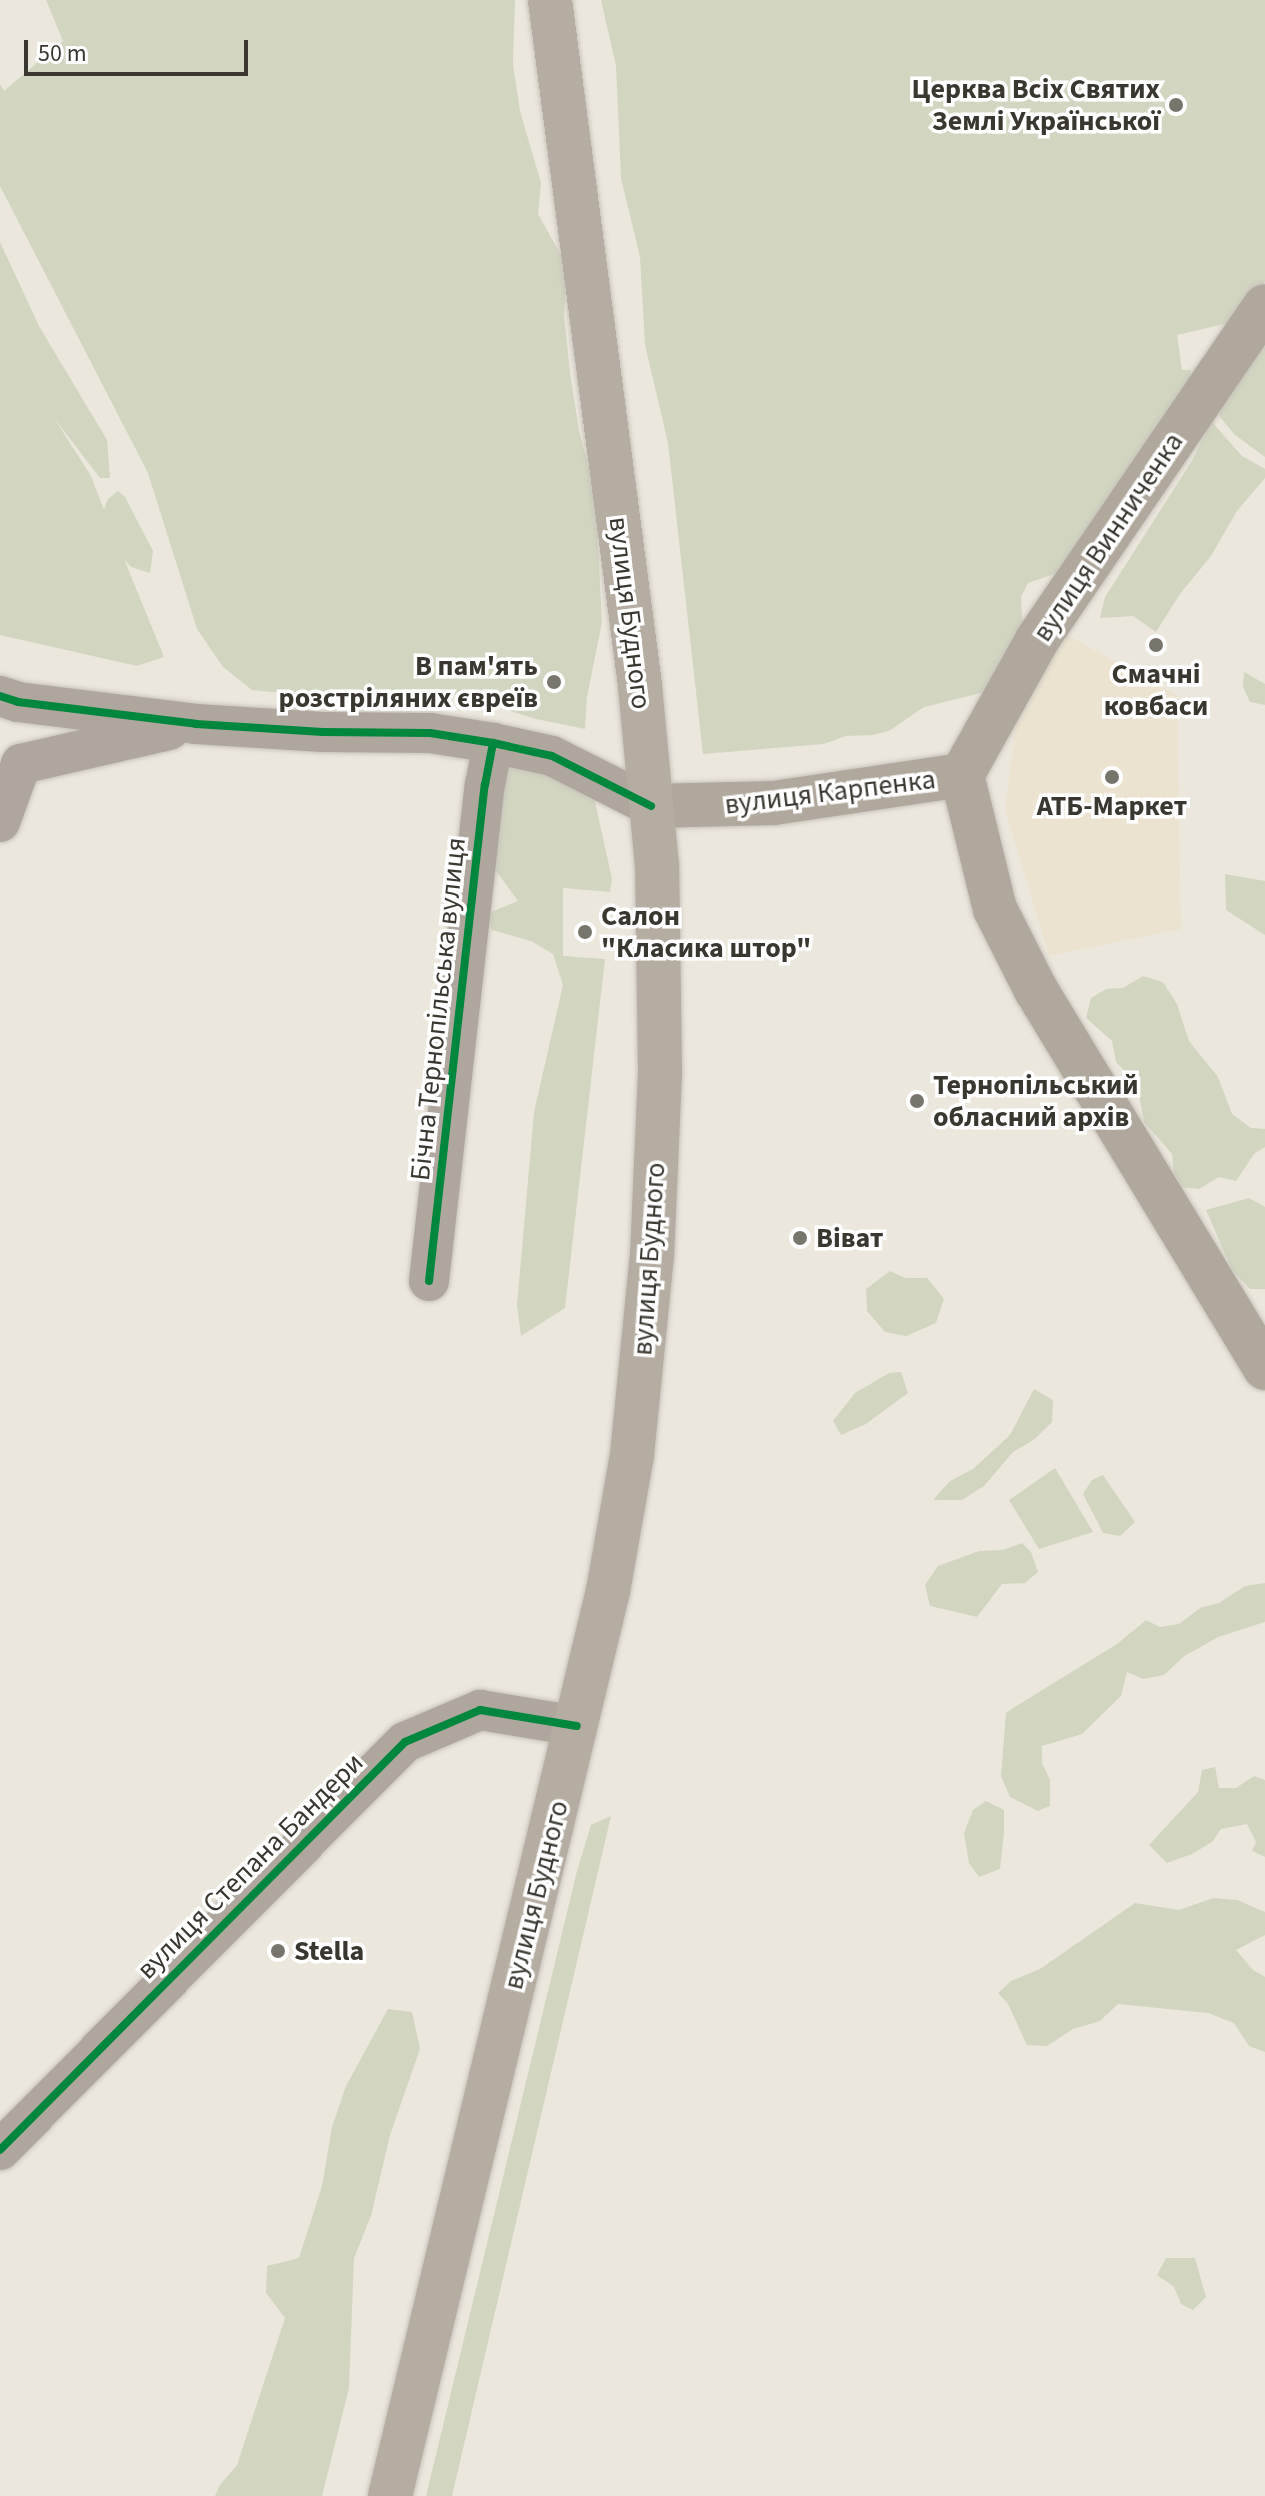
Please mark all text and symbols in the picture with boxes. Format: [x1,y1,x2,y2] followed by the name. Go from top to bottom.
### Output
[28,24,252,74] scale bar
[38,36,87,71] text: 50 m
[911,72,1160,138] place label: Церква Всіх Святих Землі Української
[1167,96,1185,114] marker: Церква Всіх Святих Землі Української
[1026,426,1190,648] street label: вулиця Винниченка
[602,515,658,711] street label: вулиця Будного
[1147,636,1165,654] marker: Смачні ковбаси
[279,649,538,715] place label: В пам'ять розстріляних євреїв
[1104,657,1208,723] place label: Смачні ковбаси
[545,673,563,691] marker: В пам'ять розстріляних євреїв
[723,762,937,822] street label: вулиця Карпенка
[1103,768,1121,786] marker: АТБ-Маркет
[1037,789,1187,823] place label: АТБ-Маркет
[403,836,473,1182] street label: Бічна Тернопільська вулиця
[601,899,811,965] place label: Салон "Класика штор"
[576,923,594,941] marker: Салон "Класика штор"
[933,1068,1139,1134] place label: Тернопільський обласний архів
[908,1092,926,1110] marker: Тернопільський обласний архів
[625,1161,673,1357] street label: вулиця Будного
[816,1221,883,1255] place label: Віват
[791,1229,809,1247] marker: Віват
[130,1746,370,1986] street label: вулиця Степана Бандери
[496,1797,576,1993] street label: вулиця Будного
[294,1934,364,1968] place label: Stella
[269,1942,287,1960] marker: Stella

